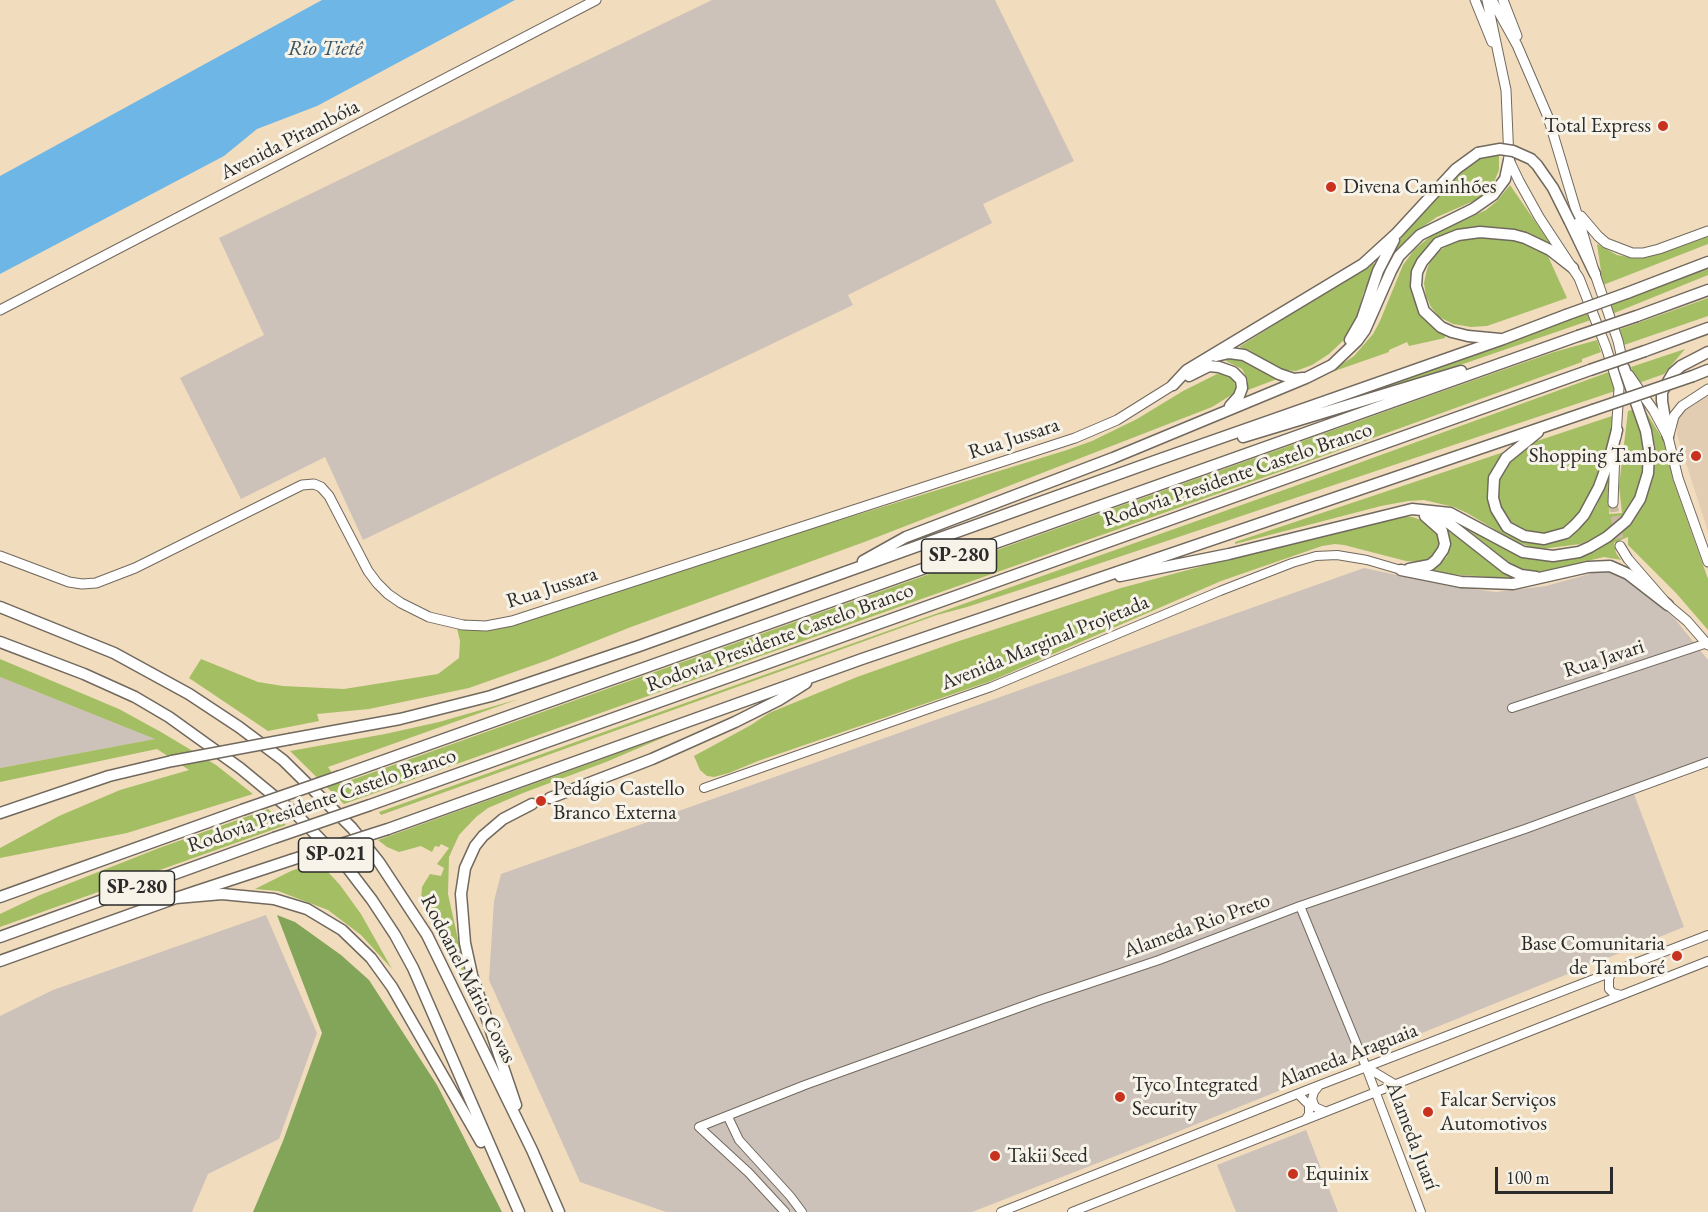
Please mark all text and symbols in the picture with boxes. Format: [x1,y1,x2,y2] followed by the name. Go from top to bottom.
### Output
[287,36,363,62] water label: Rio Tietê
[216,94,364,186] street label: Avenida Pirambóia
[1544,113,1651,139] place label: Total Express
[1656,119,1670,133] marker: Total Express
[1343,174,1497,200] place label: Divena Caminhões
[1324,180,1338,194] marker: Divena Caminhões
[965,412,1063,466] street label: Rua Jussara
[1100,417,1376,533] street label: Rodovia Presidente Castelo Branco
[1529,443,1684,469] place label: Shopping Tamboré
[1689,449,1703,463] marker: Shopping Tamboré
[922,539,996,573] road number: SP-280
[503,561,601,615] street label: Rua Jussara
[643,578,917,698] street label: Rodovia Presidente Castelo Branco
[937,590,1153,696] street label: Avenida Marginal Projetada
[1561,634,1647,684] street label: Rua Javari
[184,743,460,859] street label: Rodovia Presidente Castelo Branco
[553,776,685,826] place label: Pedágio Castello Branco Externa
[534,794,548,808] marker: Pedágio Castello Branco Externa
[298,838,374,872] road number: SP-021
[100,871,174,905] road number: SP-280
[1120,888,1274,964] street label: Alameda Rio Preto
[415,891,521,1067] street label: Rodoanel Mário Covas
[1521,931,1665,981] place label: Base Comunitaria de Tamboré
[1670,949,1684,963] marker: Base Comunitaria de Tamboré
[1275,1018,1421,1094] street label: Alameda Araguaia
[1132,1072,1258,1122] place label: Tyco Integrated Security
[1380,1078,1444,1194] street label: Alameda Juarí
[1440,1087,1556,1137] place label: Falcar Serviços Automotivos
[1113,1090,1127,1104] marker: Tyco Integrated Security
[1421,1105,1435,1119] marker: Falcar Serviços Automotivos
[1007,1143,1088,1169] place label: Takii Seed
[988,1149,1002,1163] marker: Takii Seed
[1498,1155,1616,1193] scale bar
[1305,1161,1369,1187] place label: Equinix
[1506,1166,1550,1189] text: 100 m
[1286,1167,1300,1181] marker: Equinix

